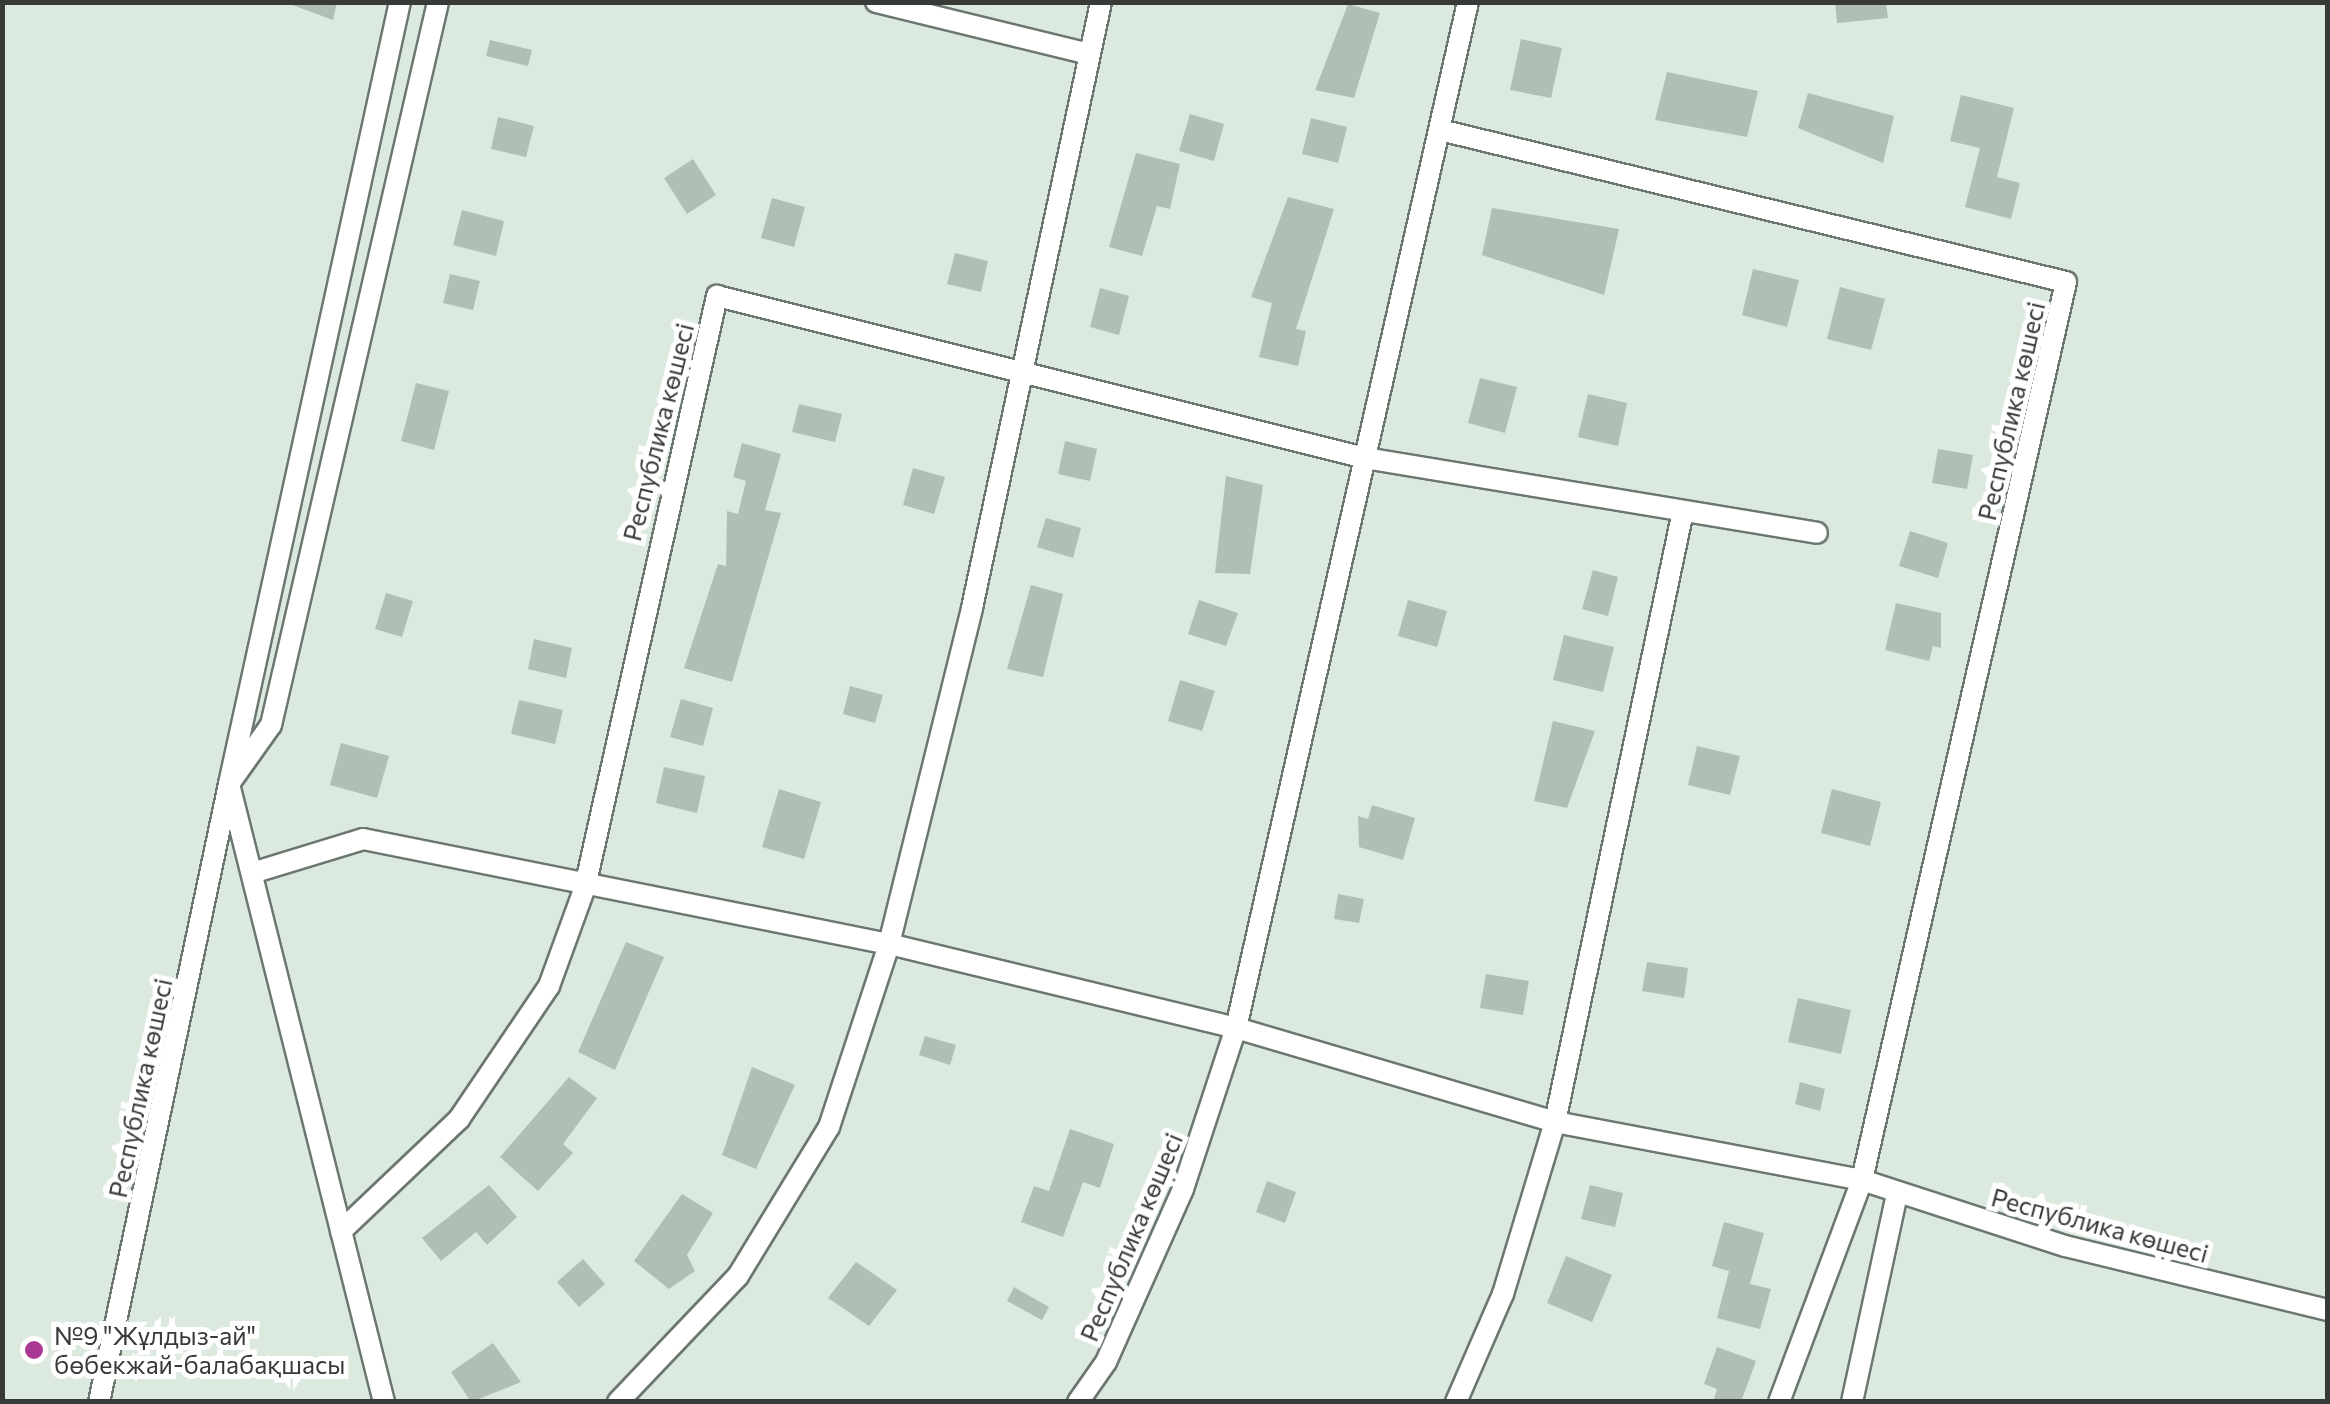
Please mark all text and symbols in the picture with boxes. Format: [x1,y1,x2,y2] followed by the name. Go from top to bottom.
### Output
[1971,299,2051,523] street label: Республика көшесі
[616,320,700,544] street label: Республика көшесі
[102,976,178,1200] street label: Республика көшесі
[1074,1128,1188,1346] street label: Республика көшесі
[1988,1182,2212,1268] street label: Республика көшесі
[54,1321,345,1380] place label: №9 "Жұлдыз-ай" бөбекжай-балабақшасы
[23,1339,45,1361] marker: №9 "Жұлдыз-ай" бөбекжай-балабақшасы

